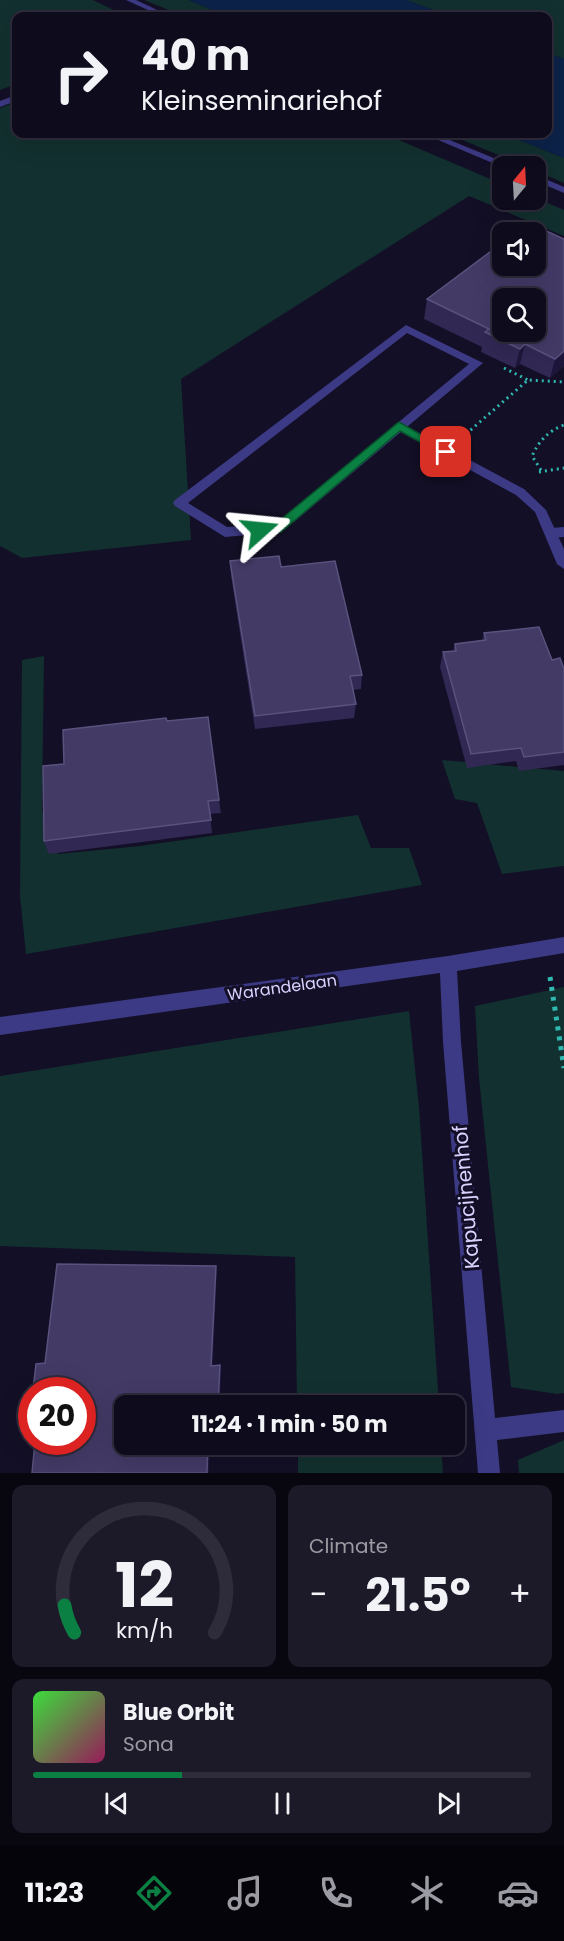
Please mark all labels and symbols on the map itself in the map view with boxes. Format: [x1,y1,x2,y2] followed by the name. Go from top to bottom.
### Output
[492,156,546,210] north arrow
[420,426,471,477] pin
[228,498,292,562] position arrow
[226,968,338,1007] street label: Warandelaan
[446,1124,486,1270] street label: Kapucijnenhof
[18,1377,96,1455] speed limit sign: 20

